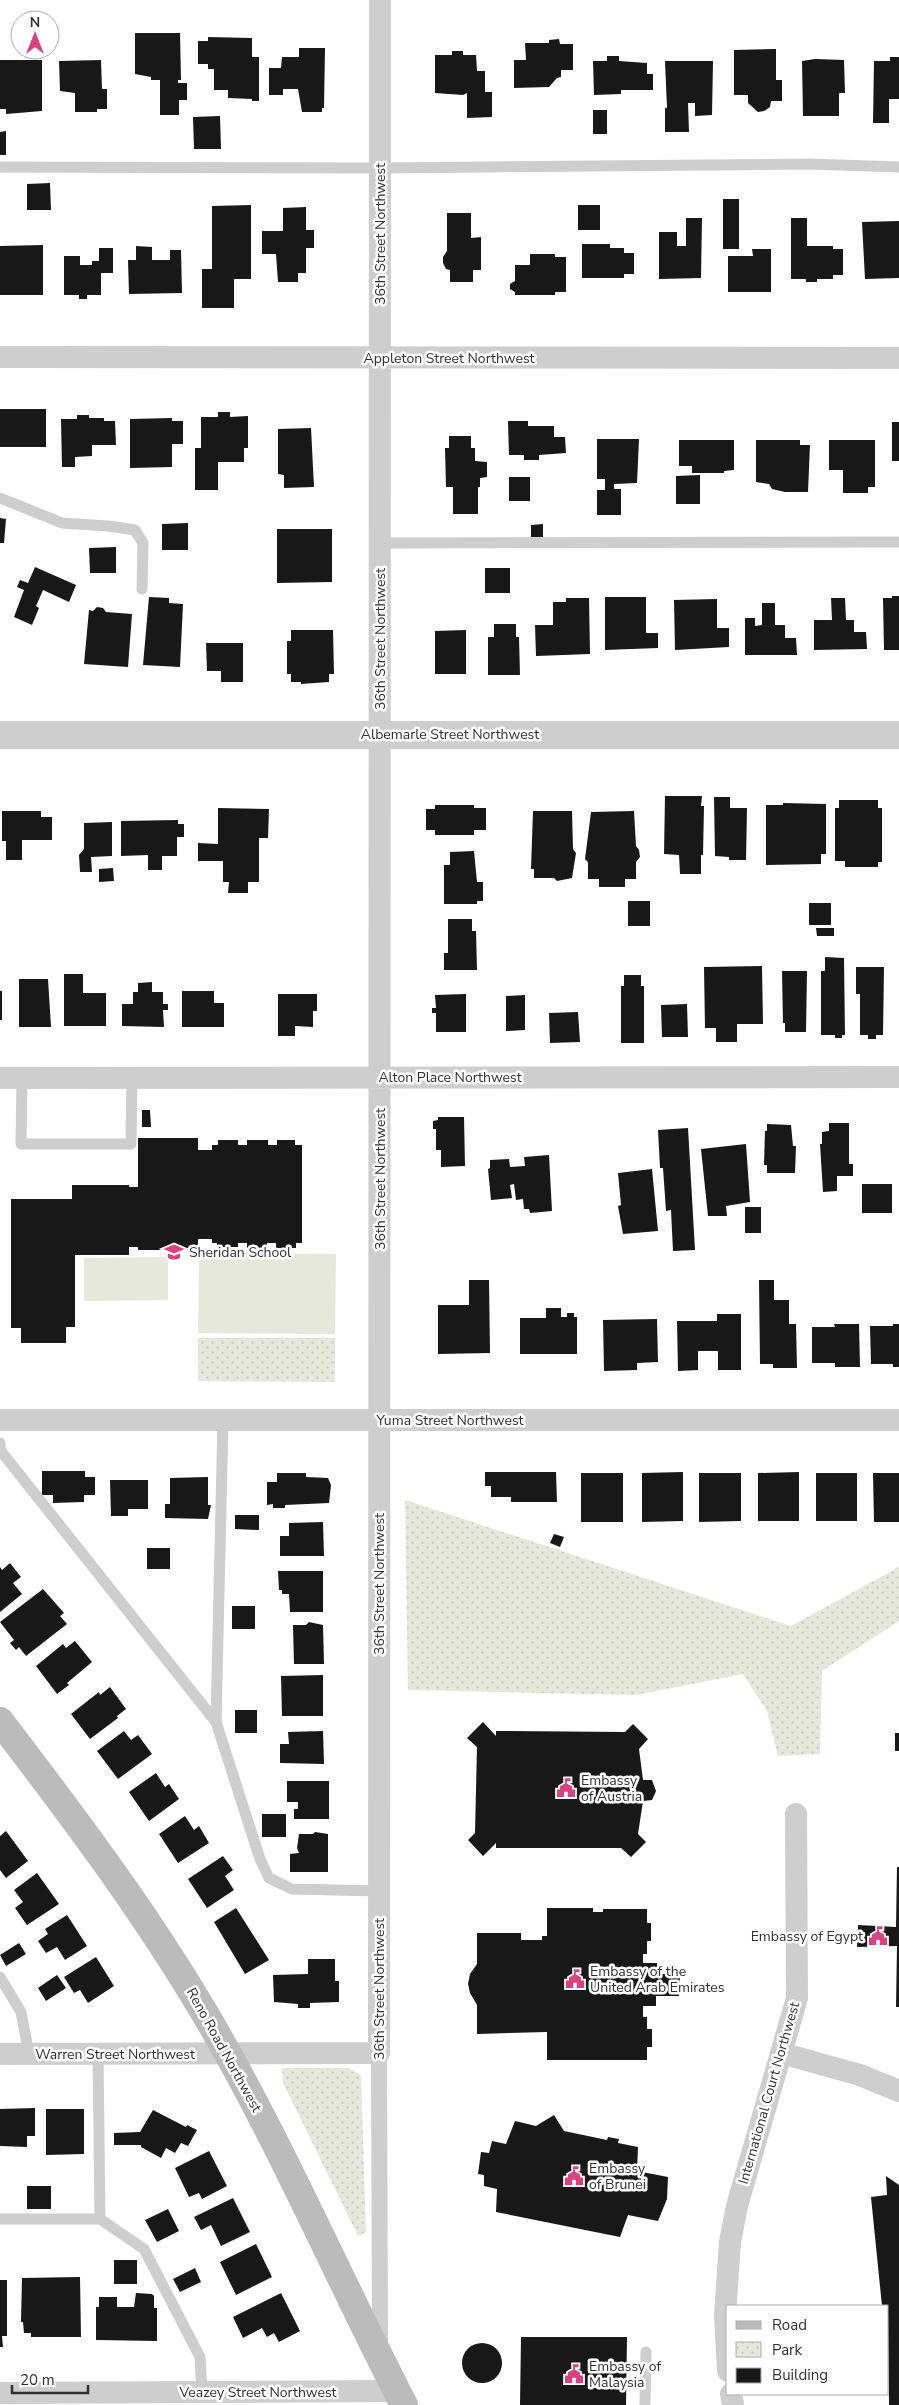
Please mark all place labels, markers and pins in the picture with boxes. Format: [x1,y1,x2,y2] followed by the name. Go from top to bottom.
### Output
[163,1241,185,1263] school or university icon: Sheridan School
[189,1243,292,1262] place label: Sheridan School
[581,1771,642,1806] place label: Embassy of Austria
[555,1777,577,1799] public building icon: Embassy of Austria
[867,1925,889,1947] public building icon: Embassy of Egypt
[751,1927,863,1946] place label: Embassy of Egypt
[590,1962,725,1997] place label: Embassy of the United Arab Emirates
[564,1968,586,1990] public building icon: Embassy of the United Arab Emirates
[589,2159,646,2194] place label: Embassy of Brunei
[563,2165,585,2187] public building icon: Embassy of Brunei
[589,2357,662,2392] place label: Embassy of Malaysia
[563,2363,585,2385] public building icon: Embassy of Malaysia

